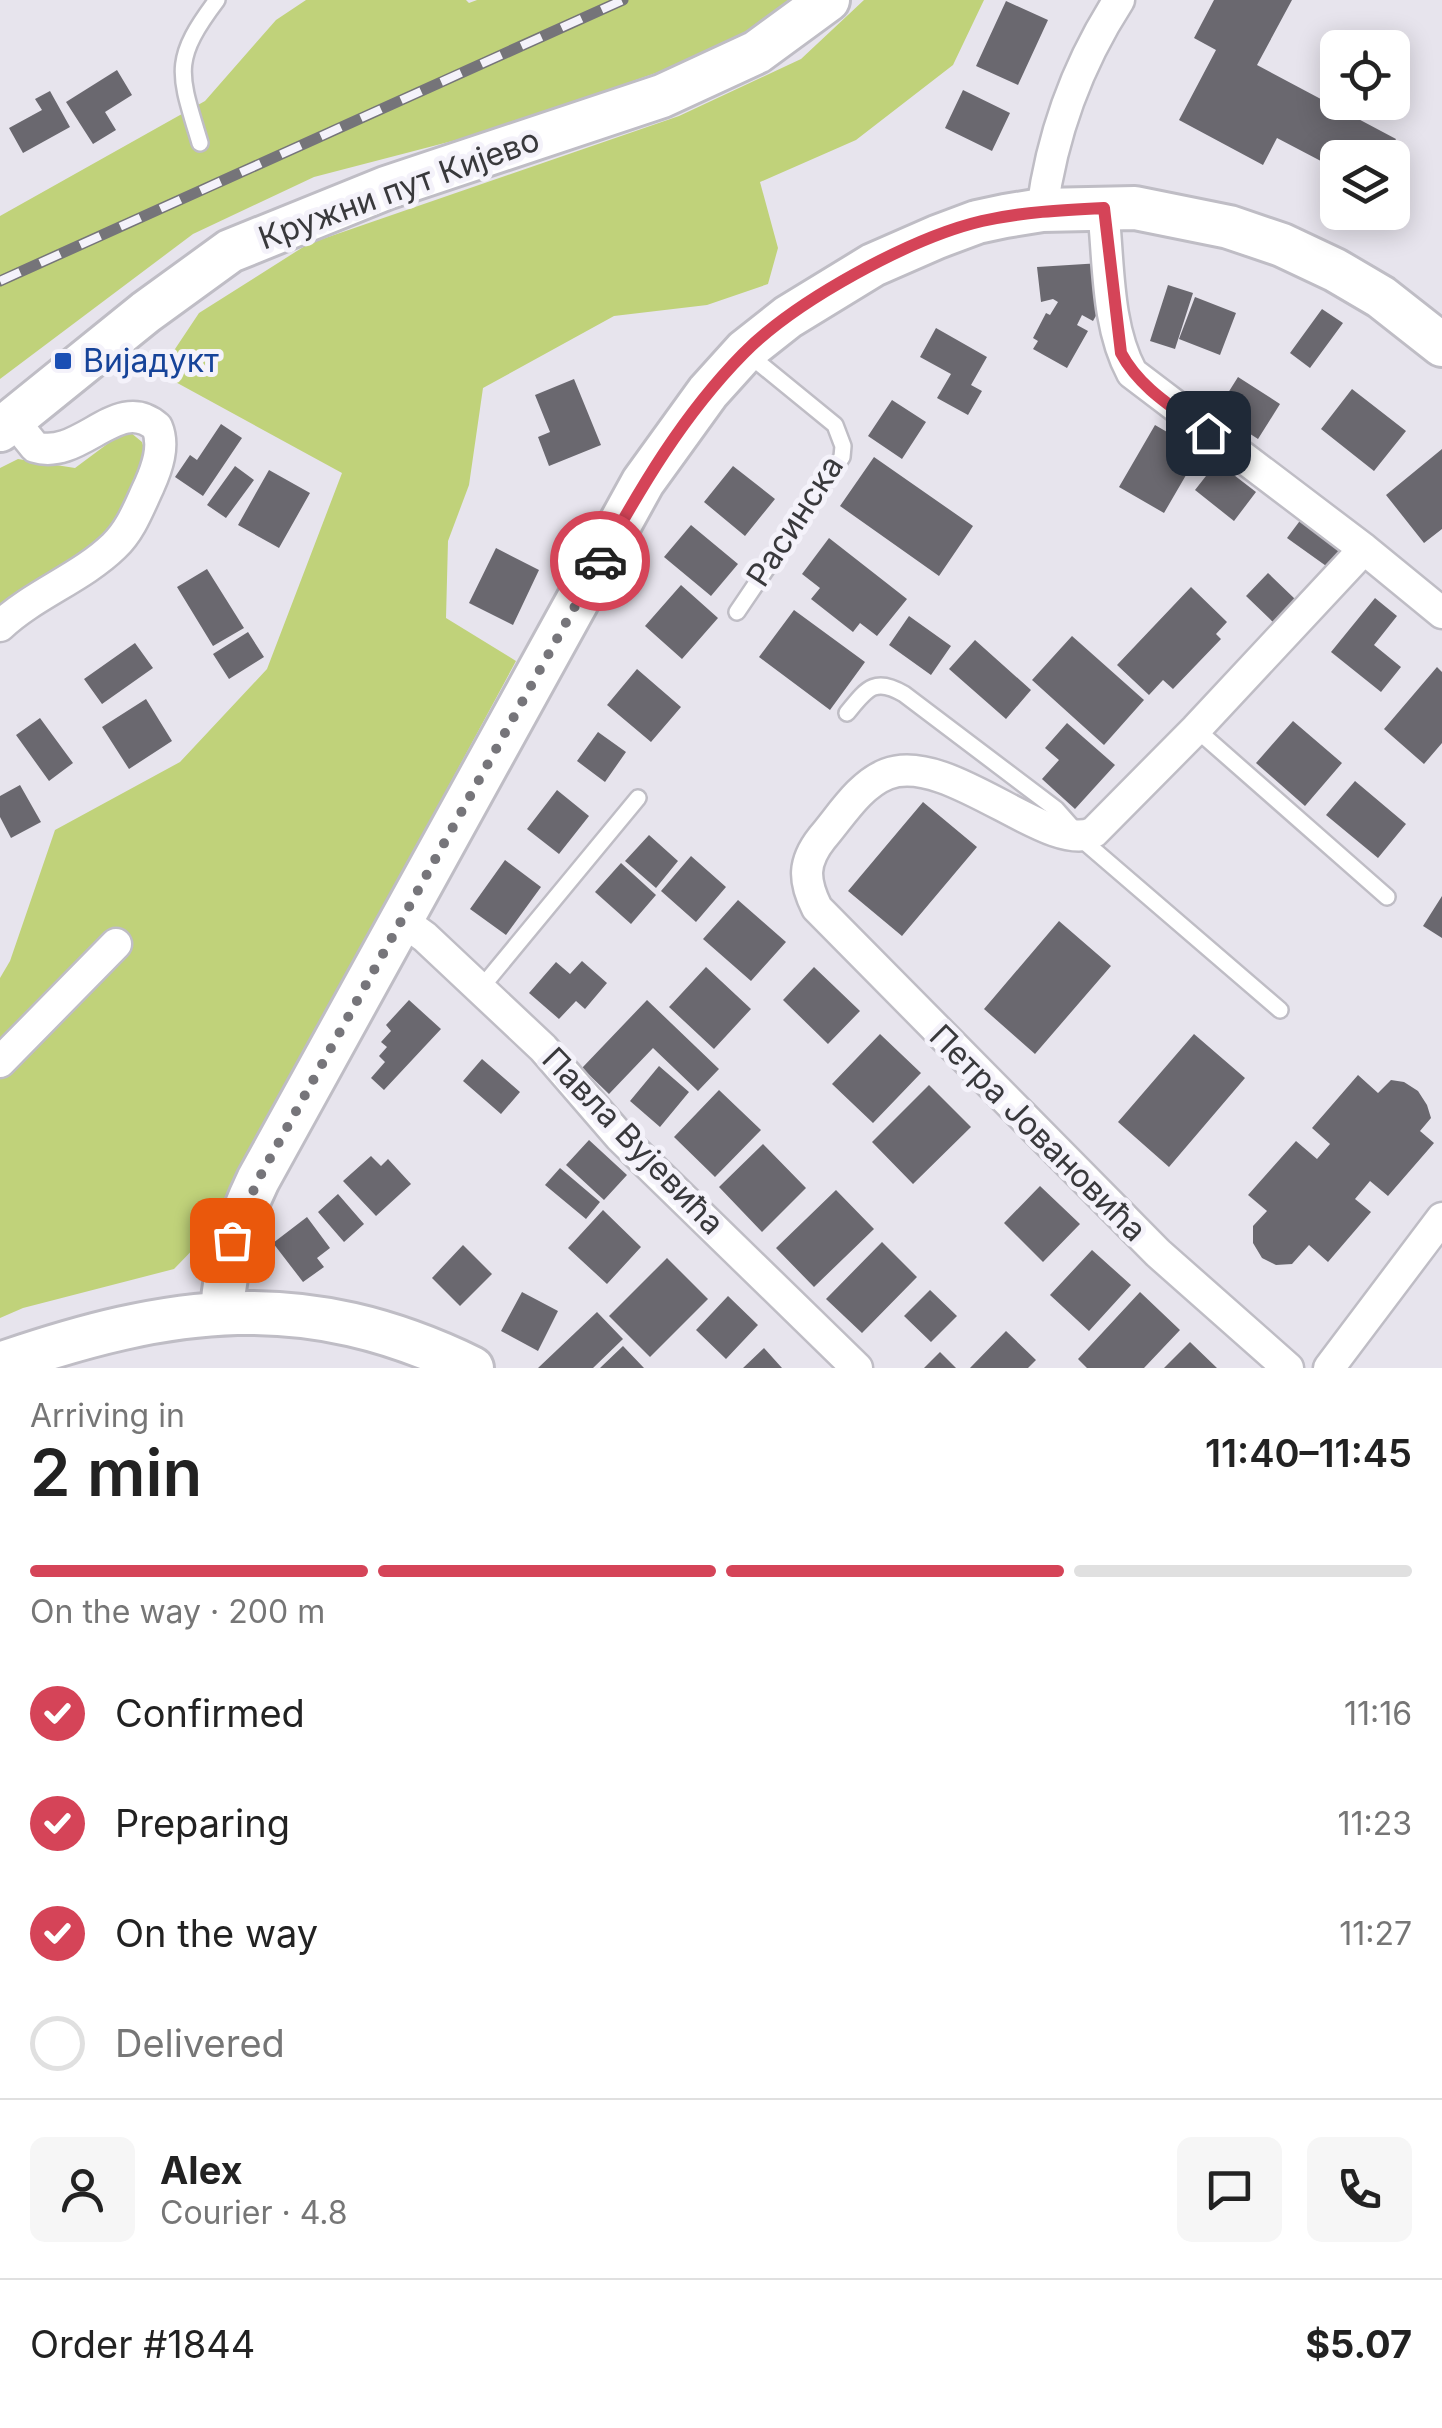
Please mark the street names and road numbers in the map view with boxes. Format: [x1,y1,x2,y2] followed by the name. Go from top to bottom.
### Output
[253,120,545,257] street label: Кружни пут Кијево
[738,448,851,593] street label: Расинска
[922,1016,1155,1249] street label: Петра Јовановића
[534,1039,732,1242] street label: Павла Вујевића

